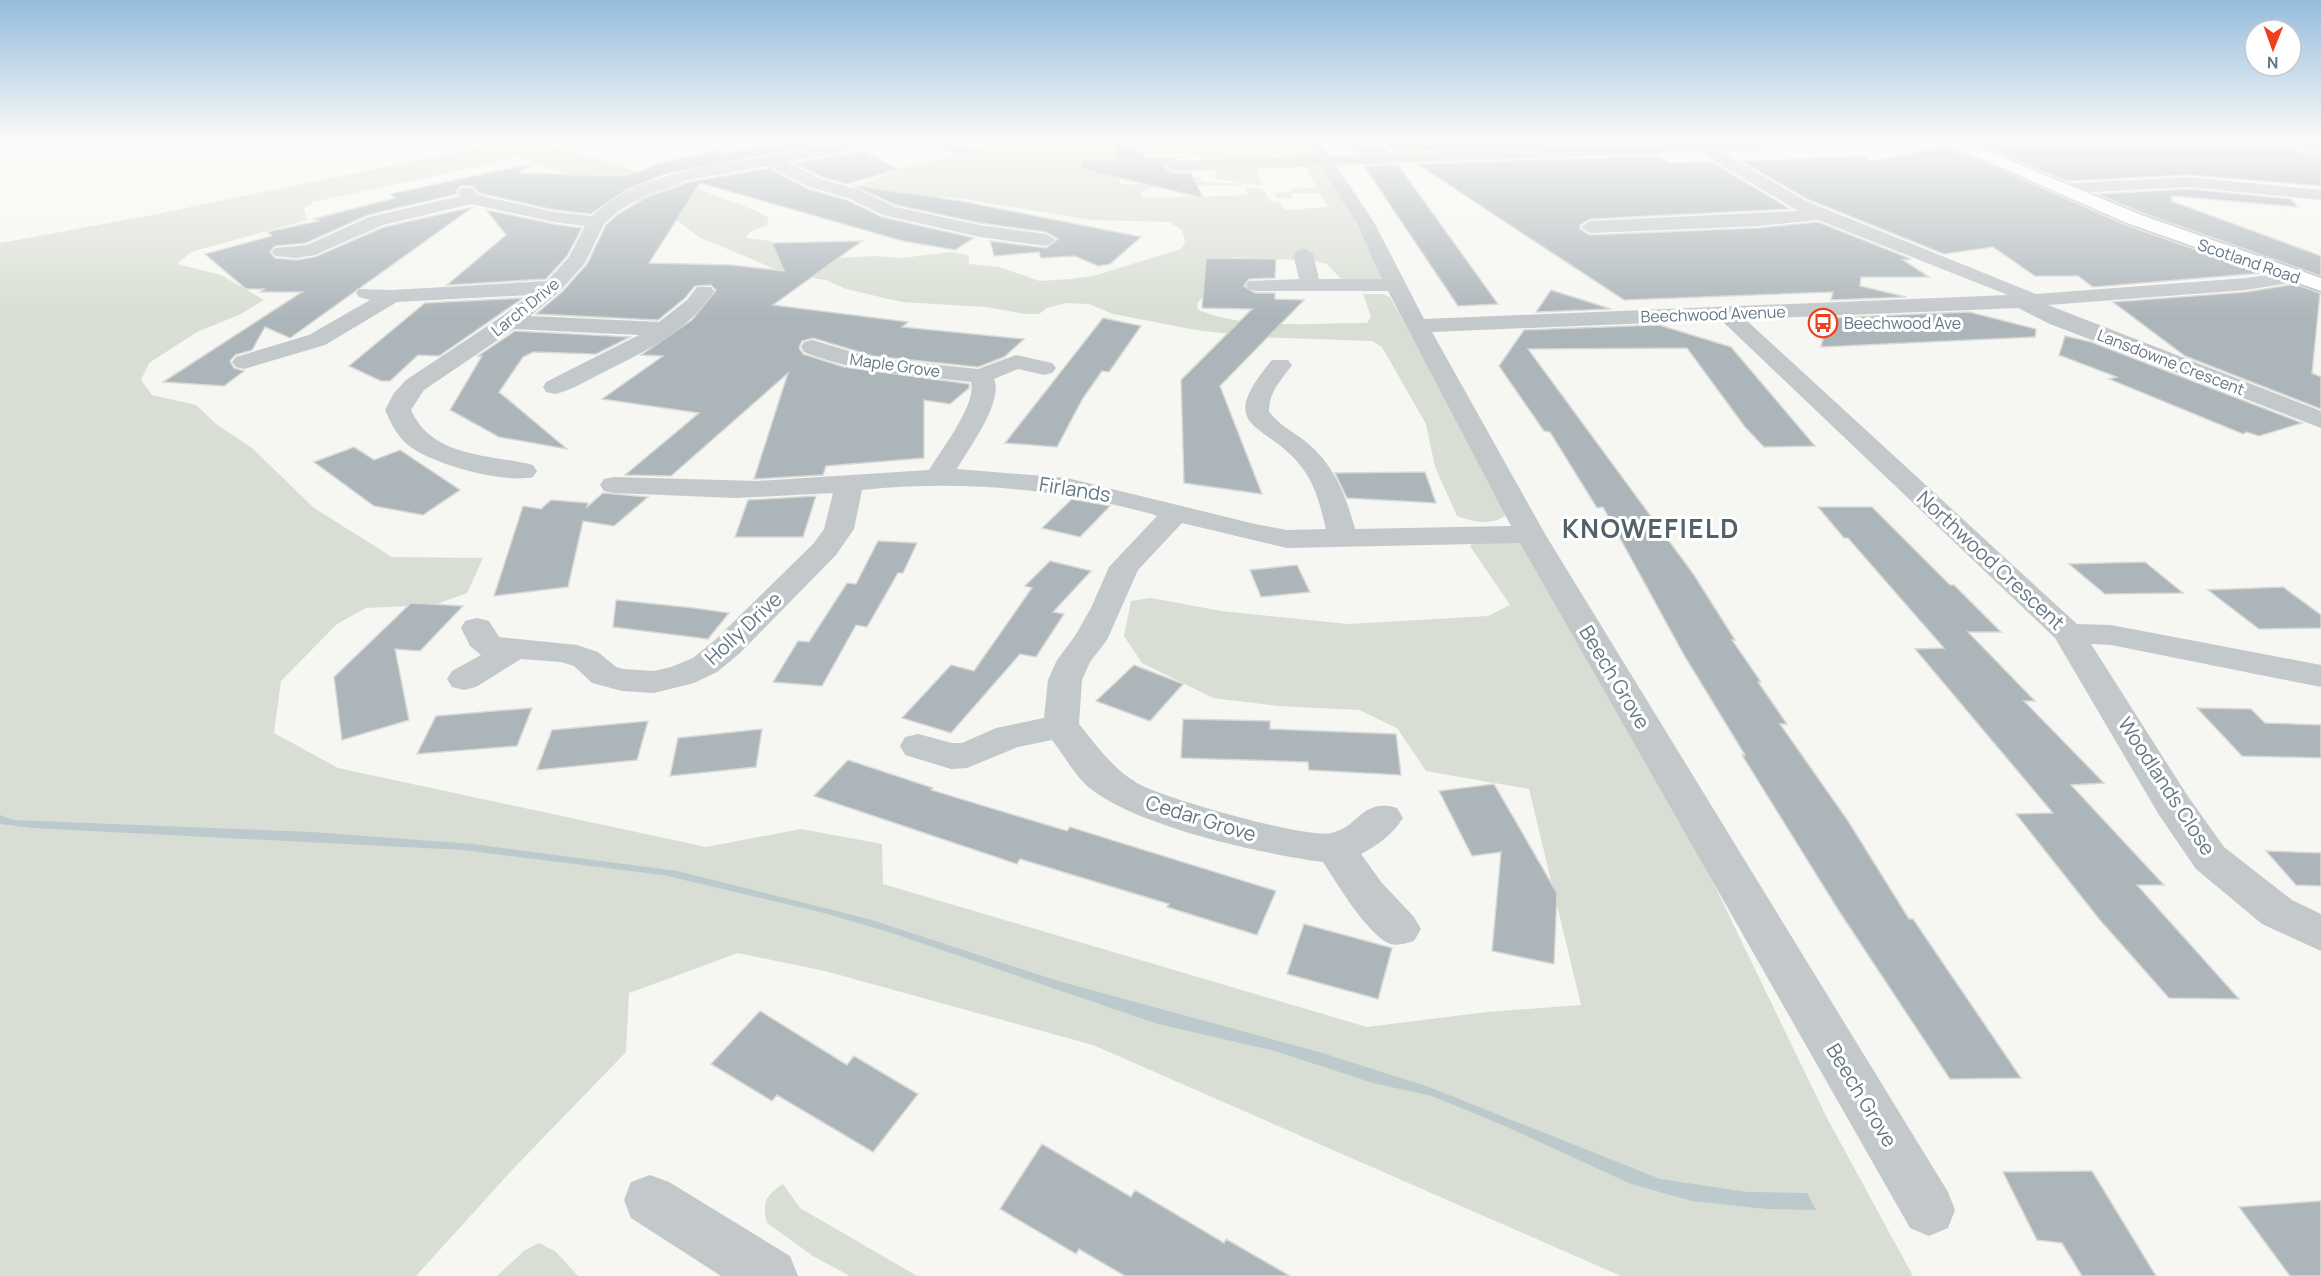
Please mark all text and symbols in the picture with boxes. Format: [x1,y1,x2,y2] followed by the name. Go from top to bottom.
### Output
[2243,18,2303,78] north arrow
[2267,52,2279,74] text: N
[2195,233,2303,289] street label: Scotland Road
[486,273,564,341] street label: Larch Drive
[1640,300,1786,328] street label: Beechwood Avenue
[1807,307,1839,339] bus stop icon: Beechwood Ave
[1844,312,1961,334] place label: Beechwood Ave
[2094,324,2248,400] street label: Lansdowne Crescent
[848,348,942,382] street label: Maple Grove
[1037,470,1113,508] street label: Firlands
[1911,484,2071,636] street label: Northwood Crescent
[1562,510,1740,546] district label: KNOWEFIELD
[699,585,787,671] street label: Holly Drive
[1573,620,1657,734] street label: Beech Grove
[2112,712,2222,860] street label: Woodlands Close
[1142,788,1260,848] street label: Cedar Grove
[1820,1038,1904,1152] street label: Beech Grove

